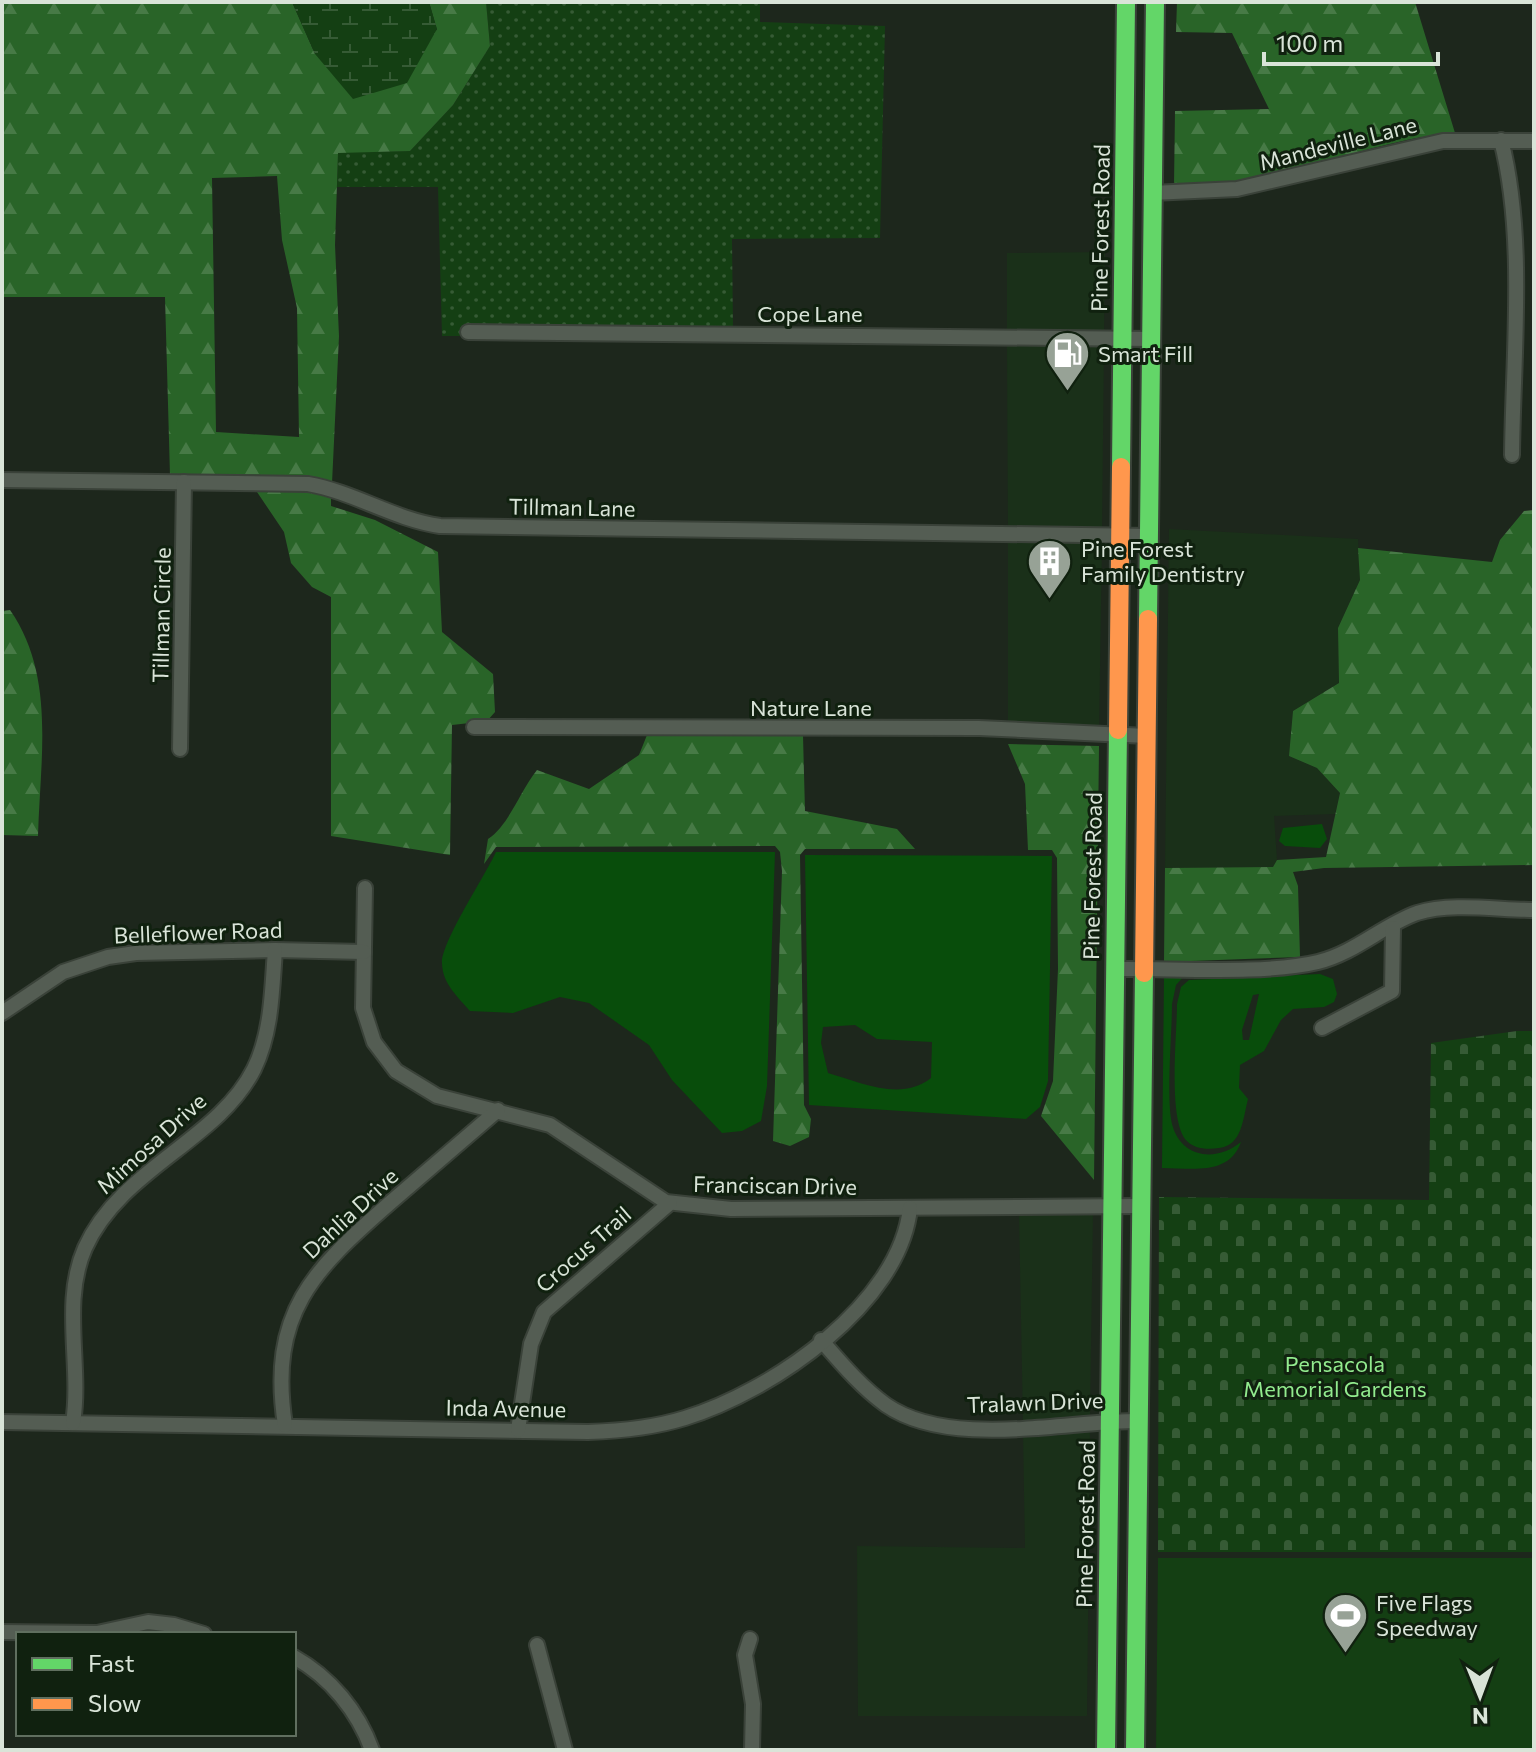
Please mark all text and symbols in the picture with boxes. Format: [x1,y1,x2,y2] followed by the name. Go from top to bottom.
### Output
[1264,16,1438,66] scale bar
[1276,28,1343,57] text: 100 m
[1257,110,1419,176] street label: Mandeville Lane
[1085,144,1115,312] street label: Pine Forest Road
[757,300,863,327] street label: Cope Lane
[1043,329,1091,392] fuel station icon: Smart Fill
[1098,340,1193,367] place label: Smart Fill
[508,492,636,522] street label: Tillman Lane
[1081,535,1245,587] place label: Pine Forest Family Dentistry
[1026,537,1074,600] building icon: Pine Forest Family Dentistry
[146,547,176,683] street label: Tillman Circle
[750,694,872,721] street label: Nature Lane
[1077,792,1107,960] street label: Pine Forest Road
[113,916,283,948] street label: Belleflower Road
[91,1087,211,1199] street label: Mimosa Drive
[297,1162,403,1264] street label: Dahlia Drive
[693,1170,857,1200] street label: Franciscan Drive
[530,1200,636,1298] street label: Crocus Trail
[1243,1350,1427,1402] park label: Pensacola Memorial Gardens
[966,1386,1104,1418] street label: Tralawn Drive
[446,1393,566,1423] street label: Inda Avenue
[1070,1440,1100,1608] street label: Pine Forest Road
[1376,1589,1478,1641] place label: Five Flags Speedway
[1321,1591,1369,1654] sports icon: Five Flags Speedway
[16,1632,296,1736] legend
[88,1648,135,1677] text: Fast
[1440,1656,1520,1736] north arrow
[88,1688,141,1717] text: Slow
[1472,1703,1489,1730] text: N

